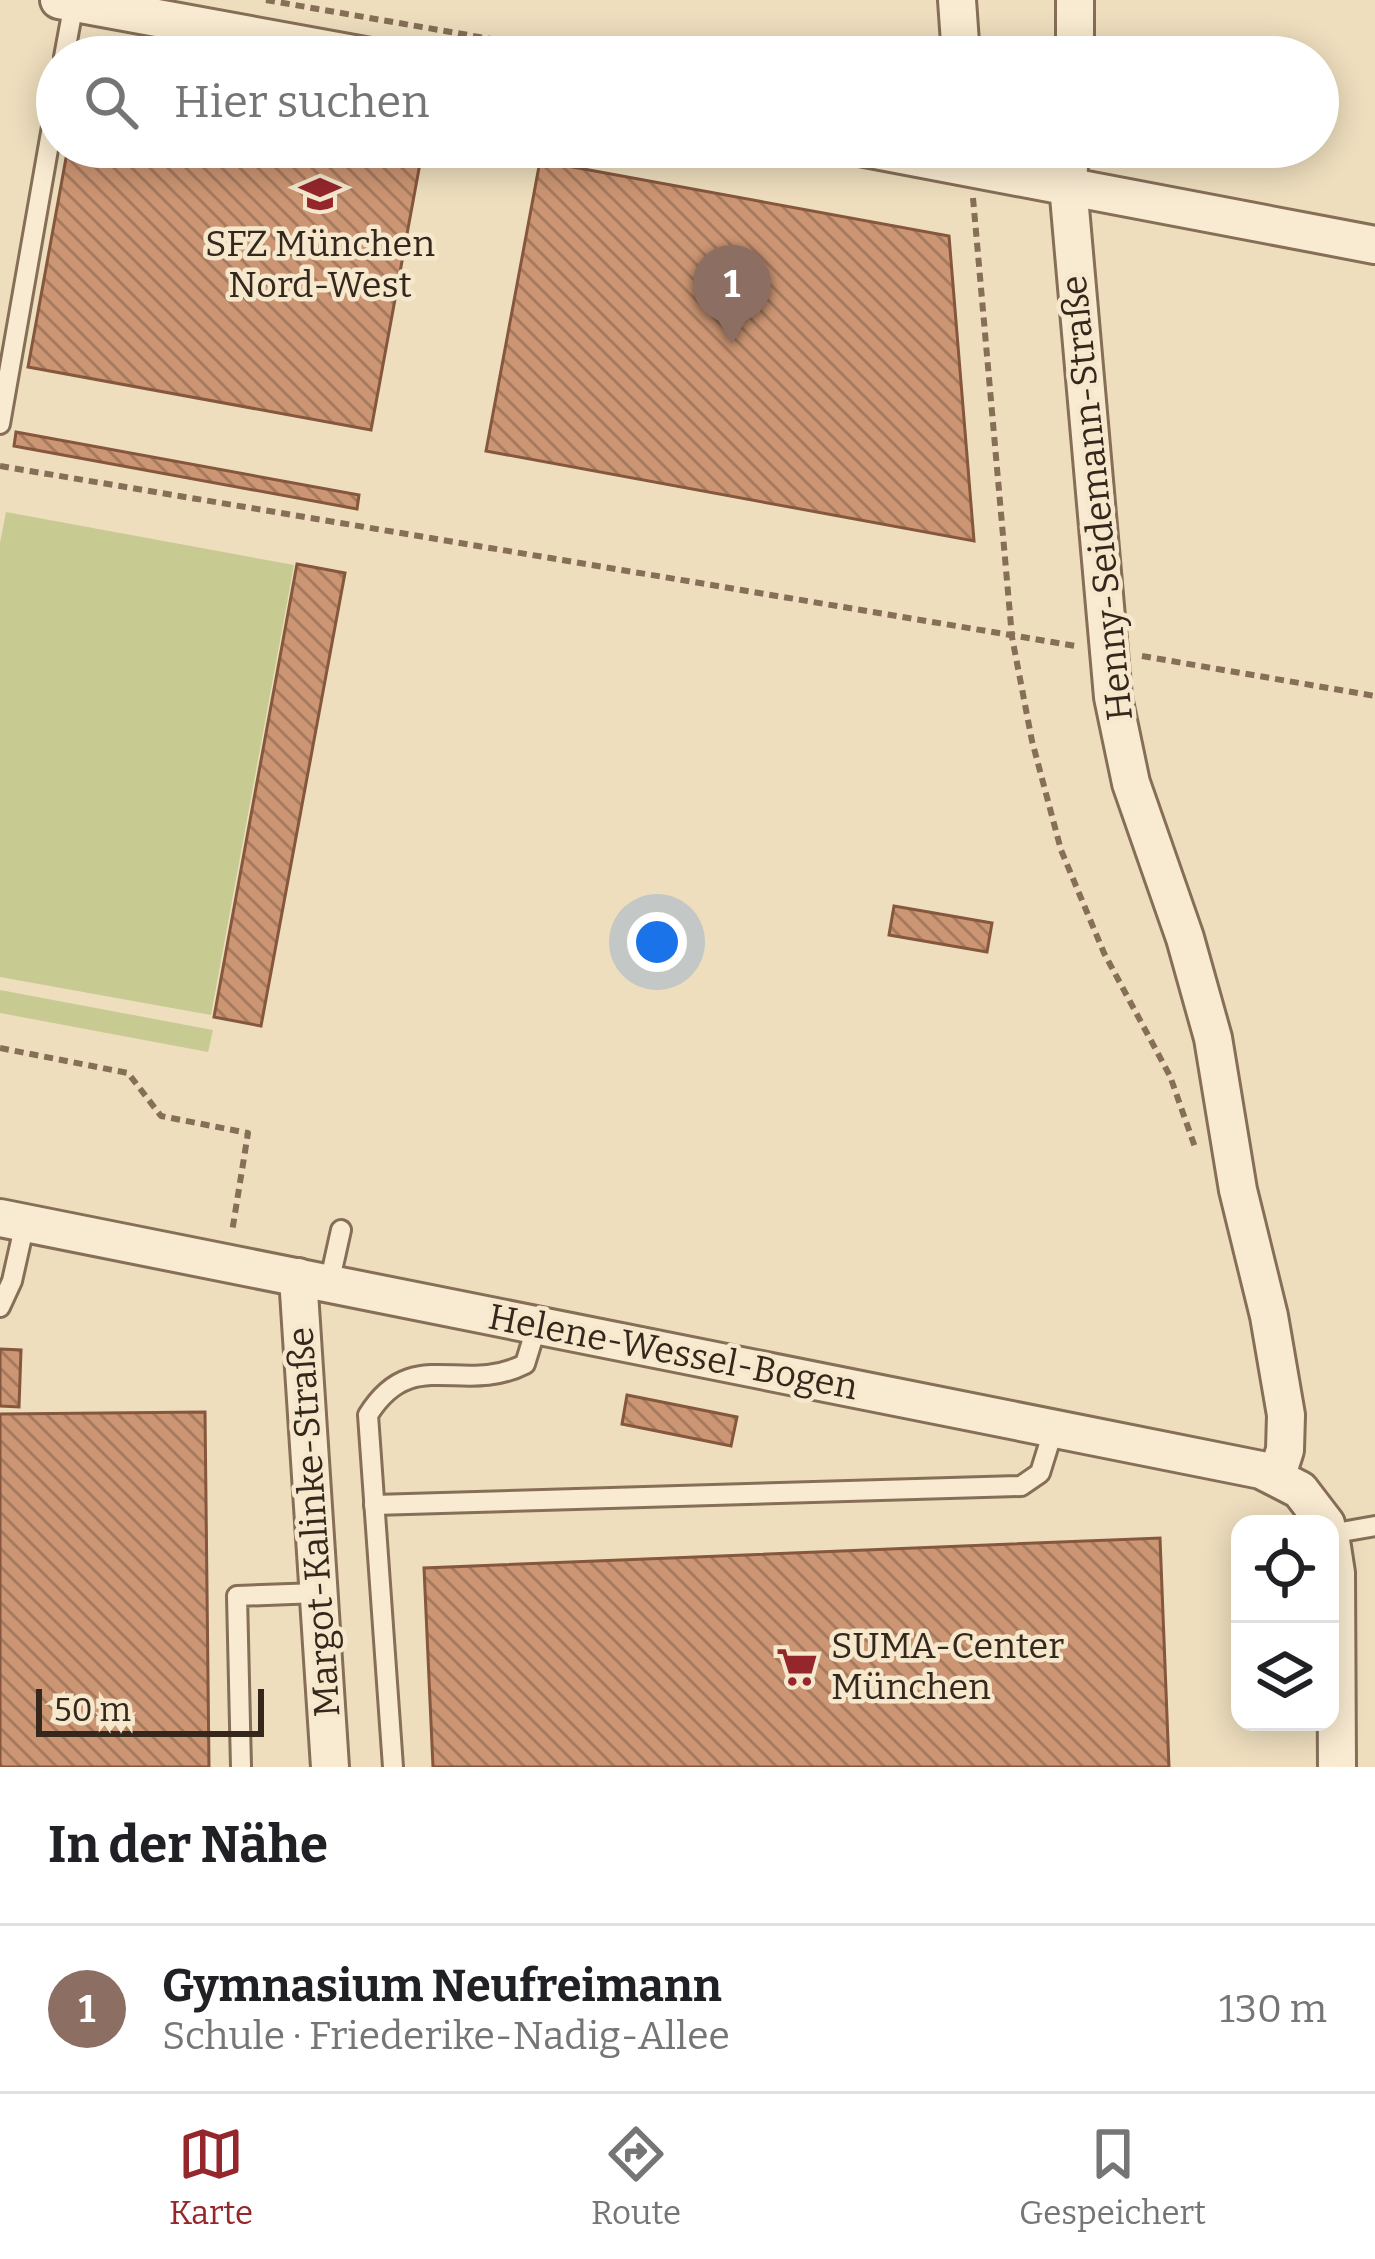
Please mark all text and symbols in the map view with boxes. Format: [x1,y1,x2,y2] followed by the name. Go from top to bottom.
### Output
[36,36,1339,168] search box
[78,69,144,135] icon: search
[174,75,430,129] text: Hier suchen
[297,171,343,217] school or university icon: SFZ München Nord-West
[205,222,435,307] place label: SFZ München Nord-West
[693,245,771,344] pin: 1
[1052,273,1142,723] street label: Henny-Seidemann-Straße
[627,912,687,972] your location
[485,1295,861,1409] street label: Helene-Wessel-Bogen
[278,1326,350,1718] street label: Margot-Kalinke-Straße
[1231,1515,1339,1731] map controls
[1231,1515,1339,1623] button: locate
[1231,1623,1339,1731] button: layers
[831,1624,1064,1709] place label: SUMA-Center München
[774,1644,820,1690] supermarket icon: SUMA-Center München
[36,1683,264,1736] scale bar
[54,1690,131,1730] text: 50 m
[48,1814,328,1876] text: In der Nähe
[162,1959,722,2013] text: Gymnasium Neufreimann
[79,1986,95,2032] text: 1
[1219,1986,1327,2032] text: 130 m
[162,2013,730,2059] text: Schule · Friederike-Nadig-Allee
[169,2121,253,2233] tab: Karte
[591,2121,681,2233] tab: Route
[1019,2121,1206,2233] tab: Gespeichert

